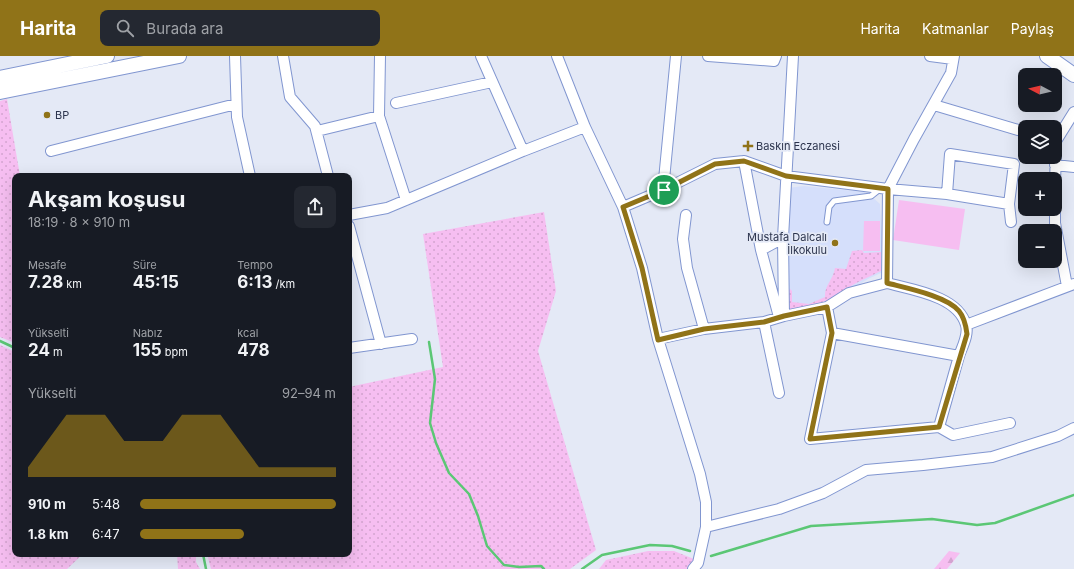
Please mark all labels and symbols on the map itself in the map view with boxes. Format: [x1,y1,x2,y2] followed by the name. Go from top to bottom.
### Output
[1018,68,1062,112] north arrow
[55,108,69,122] place label: BP
[42,110,52,120] marker: BP
[756,139,840,153] place label: Baskın Eczanesi
[743,141,753,151] marker: Baskın Eczanesi
[647,173,681,207] pin
[747,230,827,257] place label: Mustafa Dalcalı İlkokulu
[830,238,840,248] marker: Mustafa Dalcalı İlkokulu

